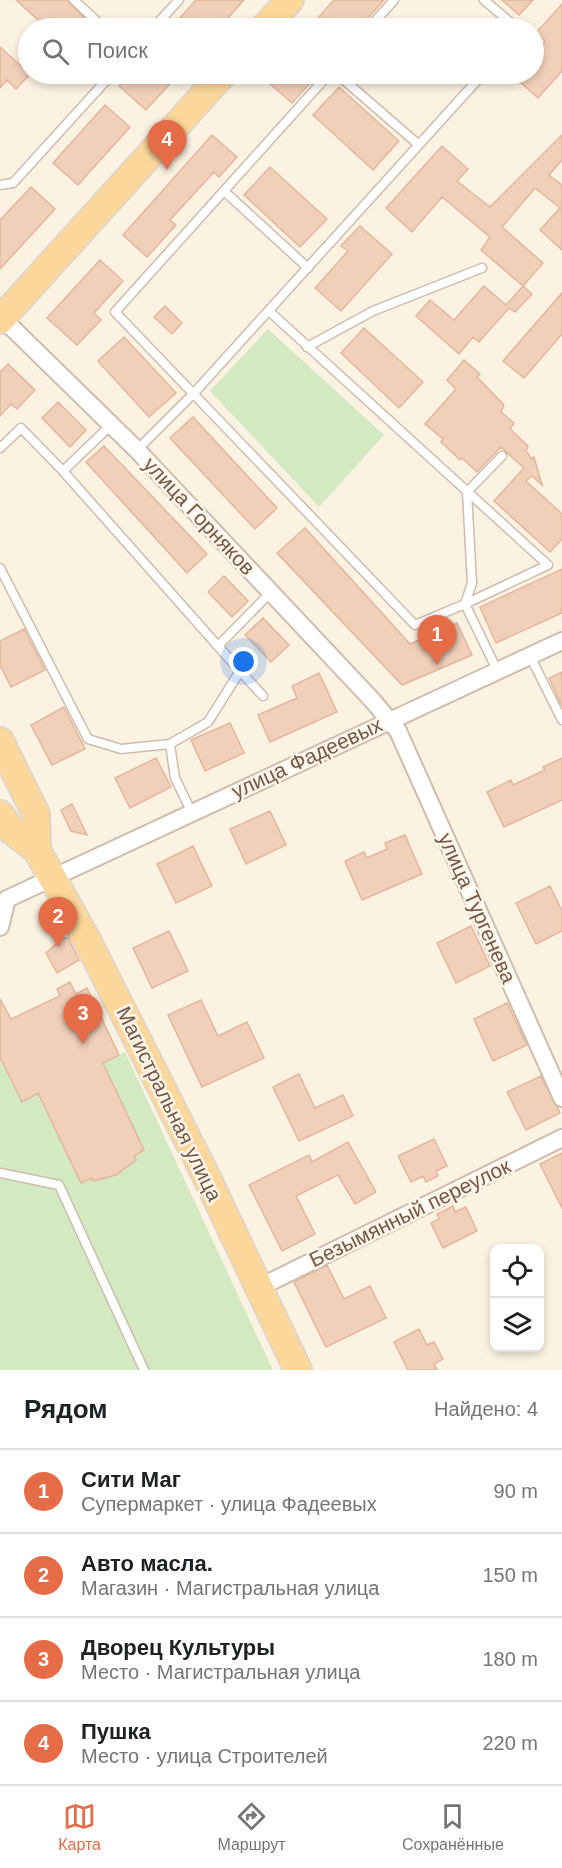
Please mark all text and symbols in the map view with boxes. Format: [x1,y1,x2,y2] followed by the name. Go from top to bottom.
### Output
[18,18,544,84] search box
[39,35,72,68] icon: search
[87,38,148,63] text: Поиск
[148,120,186,170] pin: 4
[139,452,260,579] street label: улица Горняков
[418,616,456,665] pin: 1
[229,647,258,676] your location
[228,712,386,803] street label: улица Фадеевых
[434,829,521,987] street label: улица Тургенева
[38,898,78,947] pin: 2
[64,994,103,1044] pin: 3
[112,1003,227,1205] street label: Магистральная улица
[305,1153,515,1271] street label: Безымянный переулок
[490,1244,544,1352] map controls
[490,1244,544,1298] button: locate
[490,1298,544,1352] button: layers
[24,1394,107,1424] text: Рядом
[434,1398,538,1420] text: Найдено: 4
[81,1467,181,1492] text: Сити Маг
[38,1480,49,1502] text: 1
[494,1480,538,1502] text: 90 m
[81,1493,377,1515] text: Супермаркет · улица Фадеевых
[81,1551,213,1576] text: Авто масла.
[38,1564,49,1586] text: 2
[482,1564,538,1586] text: 150 m
[81,1577,379,1599] text: Магазин · Магистральная улица
[81,1635,275,1660] text: Дворец Культуры
[38,1648,49,1670] text: 3
[482,1648,538,1670] text: 180 m
[81,1661,360,1683] text: Место · Магистральная улица
[81,1719,151,1744] text: Пушка
[38,1732,49,1754] text: 4
[482,1732,538,1754] text: 220 m
[81,1745,328,1767] text: Место · улица Строителей
[58,1800,101,1854] tab: Карта
[217,1800,286,1854] tab: Маршрут
[402,1800,504,1854] tab: Сохранённые

